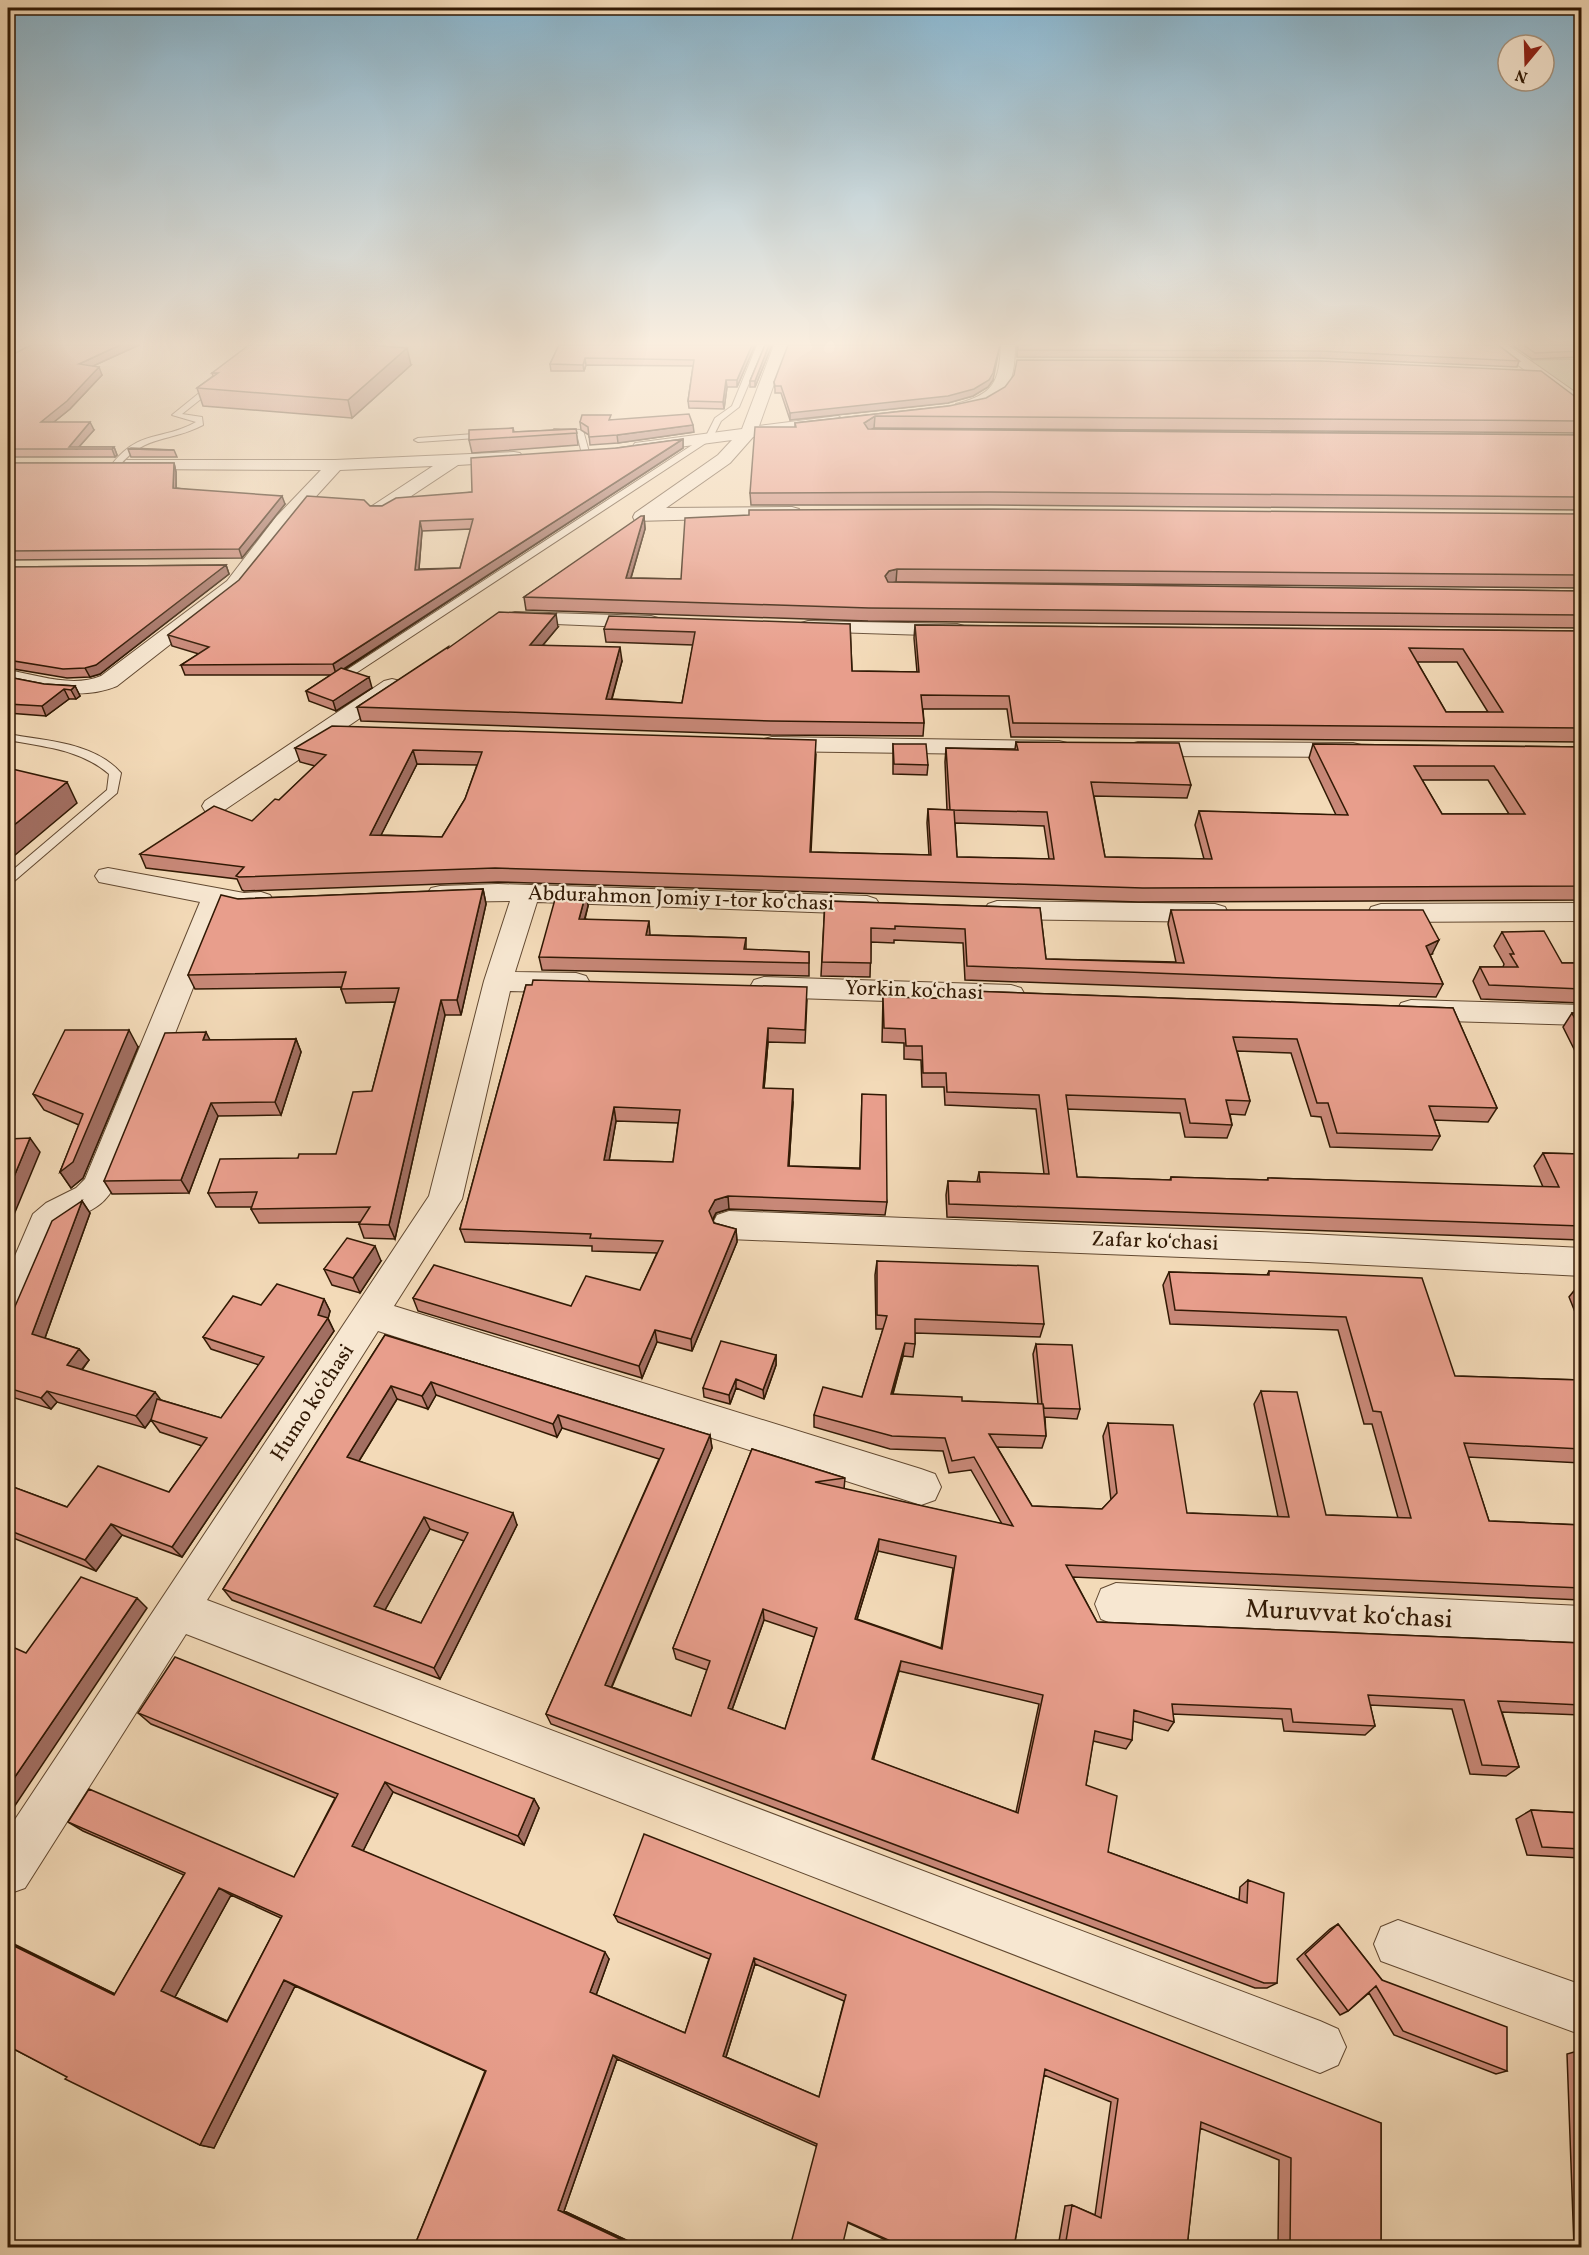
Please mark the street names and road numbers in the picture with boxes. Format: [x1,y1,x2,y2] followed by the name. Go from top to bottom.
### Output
[527,879,835,919] street label: Abdurahmon Jomiy 1-tor koʻchasi
[844,974,984,1008] street label: Yorkin koʻchasi
[1091,1225,1219,1259] street label: Zafar koʻchasi
[264,1339,362,1467] street label: Humo koʻchasi
[1244,1592,1454,1638] street label: Muruvvat koʻchasi

